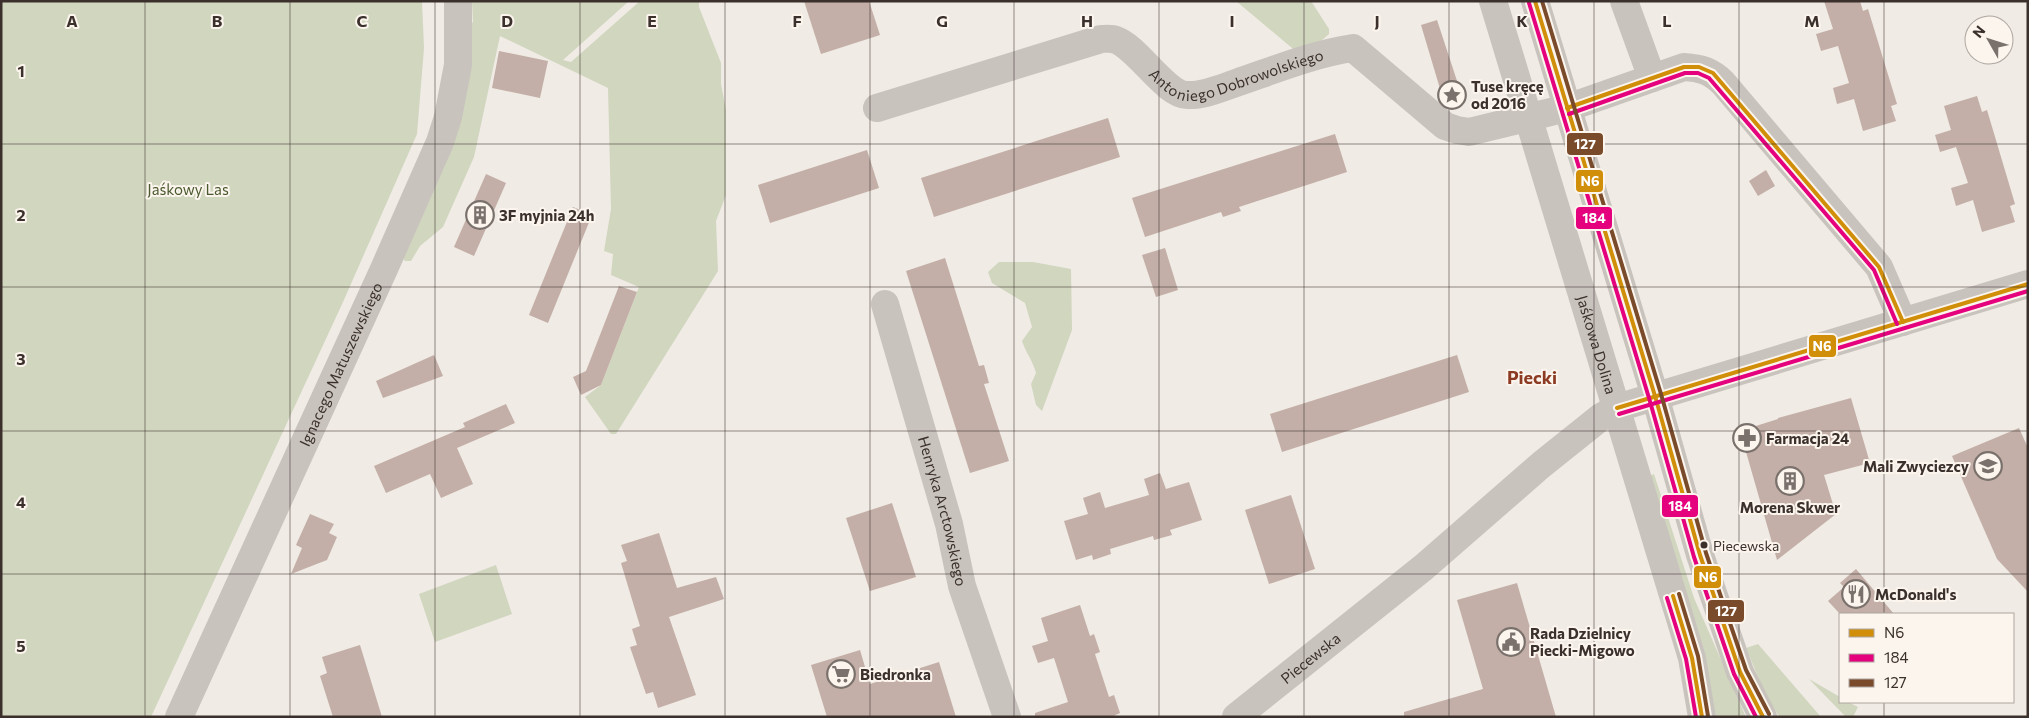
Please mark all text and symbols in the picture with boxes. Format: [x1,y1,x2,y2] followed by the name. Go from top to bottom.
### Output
[66,11,78,30] text: A
[212,11,223,30] text: B
[357,11,368,30] text: C
[501,11,513,30] text: D
[647,11,657,30] text: E
[792,11,802,30] text: F
[936,11,948,30] text: G
[1081,11,1093,30] text: H
[1229,11,1235,30] text: I
[1374,11,1380,30] text: J
[1516,11,1528,30] text: K
[1662,11,1672,30] text: L
[1804,11,1820,30] text: M
[1964,15,2014,65] north arrow
[1969,22,1988,41] text: N
[1145,43,1331,73] street label: Antoniego Dobrowolskiego
[1146,46,1325,104] text: Antoniego Dobrowolskiego
[17,61,25,80] text: 1
[1471,77,1544,112] place label: Tuse kręcę od 2016
[1437,80,1467,110] place icon: Tuse kręcę od 2016
[1566,132,1604,156] line badge: 127
[1574,135,1596,152] text: 127
[1575,169,1604,193] line badge: N6
[1580,172,1600,189] text: N6
[147,180,229,198] park label: Jaśkowy Las
[465,200,495,230] building icon: 3F myjnia 24h
[16,205,26,224] text: 2
[499,206,594,224] place label: 3F myjnia 24h
[1575,206,1613,230] line badge: 184
[1582,209,1606,226] text: 184
[295,279,386,449] street label: Ignacego Matuszewskiego
[1574,293,1621,396] street label: Jaśkowa Dolina
[1808,334,1837,358] line badge: N6
[1812,337,1832,354] text: N6
[16,349,26,368] text: 3
[1507,366,1557,388] district label: Piecki
[1732,423,1762,453] pharmacy icon: Farmacja 24
[1766,429,1849,447] place label: Farmacja 24
[915,434,971,588] street label: Henryka Arctowskiego
[1973,451,2003,481] school or university icon: Mali Zwyciezcy
[1863,457,1970,475] place label: Mali Zwyciezcy
[1775,466,1805,496] building icon: Morena Skwer
[16,492,26,511] text: 4
[1661,494,1699,518] line badge: 184
[1668,497,1692,514] text: 184
[1740,498,1840,516] place label: Morena Skwer
[1713,537,1779,554] place label: Piecewska
[1699,540,1709,550] marker: Piecewska
[1693,565,1722,589] line badge: N6
[1698,568,1718,585] text: N6
[1841,579,1871,609] restaurant icon: McDonald's
[1875,585,1956,603] place label: McDonald's
[1707,599,1745,623] line badge: 127
[1715,602,1737,619] text: 127
[1839,613,2014,703] legend
[1884,623,1904,641] text: N6
[1530,624,1635,659] place label: Rada Dzielnicy Piecki-Migowo
[1496,627,1526,657] public building icon: Rada Dzielnicy Piecki-Migowo
[1277,629,1344,687] street label: Piecewska
[16,636,26,655] text: 5
[1884,648,1909,666] text: 184
[826,659,856,689] supermarket icon: Biedronka
[860,665,931,683] place label: Biedronka
[1884,673,1907,691] text: 127

